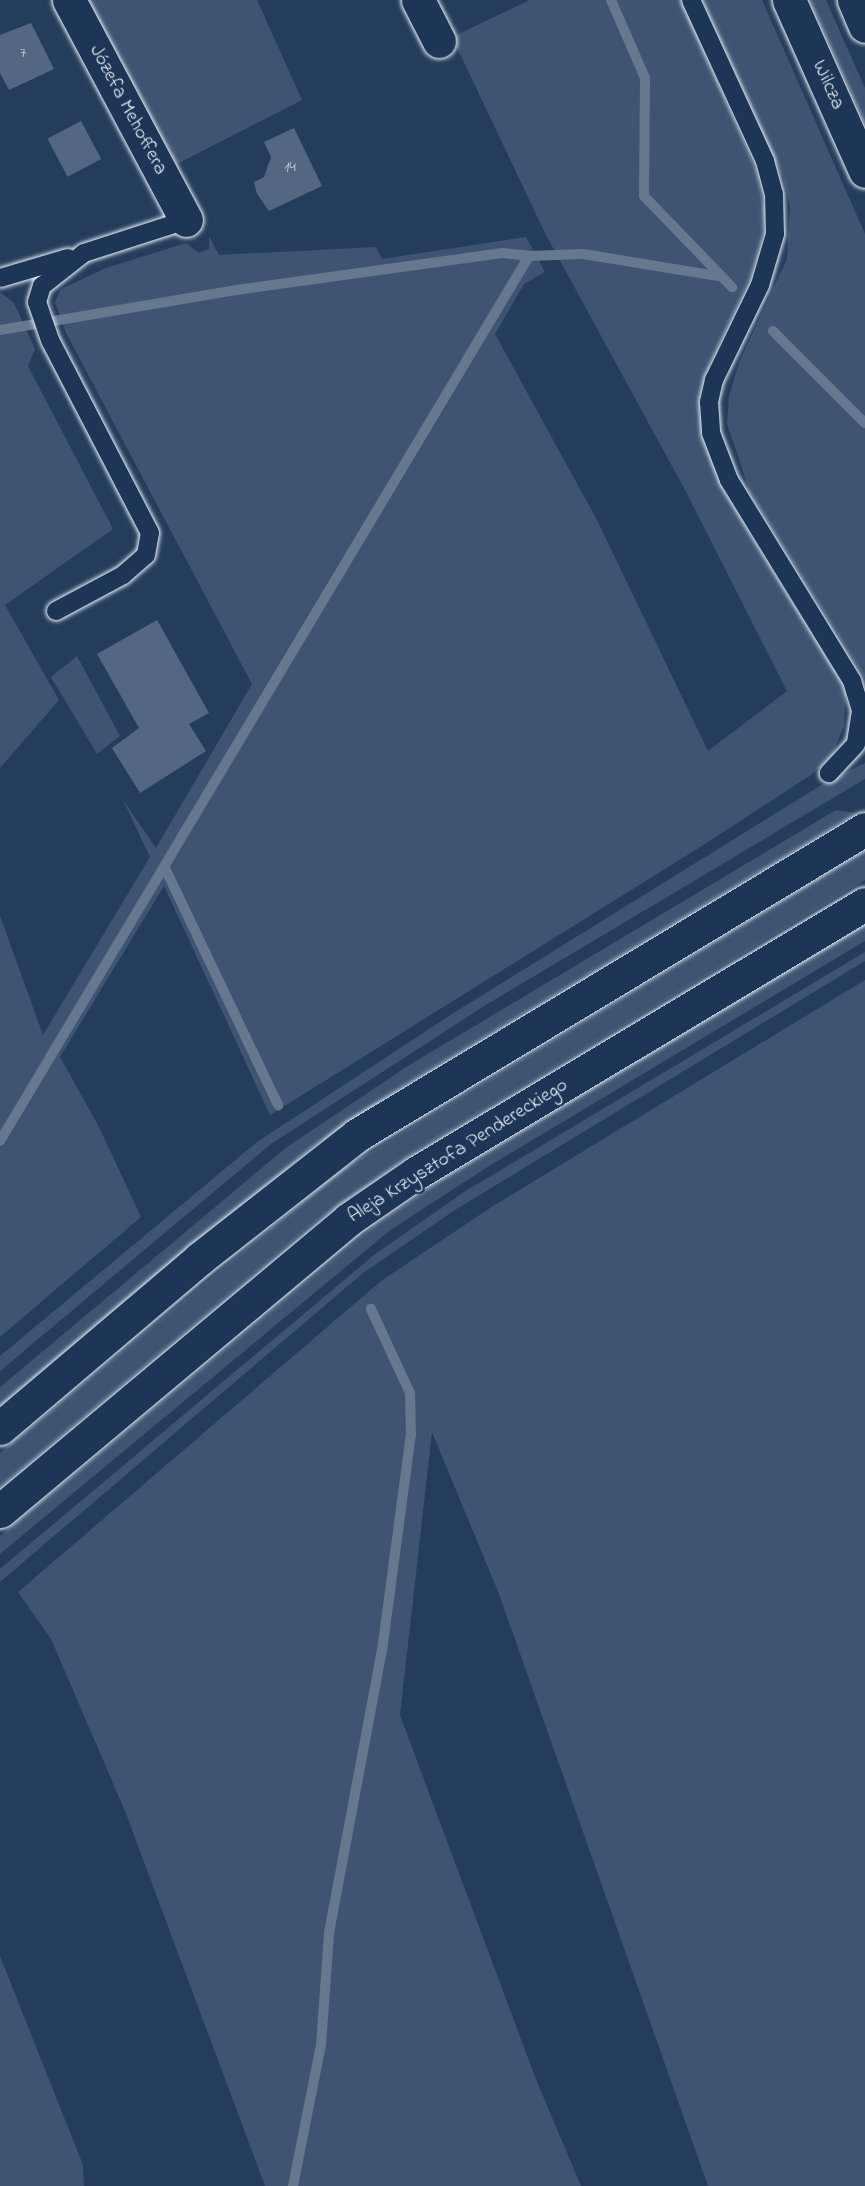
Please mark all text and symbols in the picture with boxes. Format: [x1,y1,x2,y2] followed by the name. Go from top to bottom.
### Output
[84,41,172,179] street label: Józefa Mehoffera
[20,43,26,63] house number: 7
[807,57,849,113] street label: Wilcza
[284,157,296,177] house number: 14
[344,1073,572,1229] street label: Aleja Krzysztofa Pendereckiego

